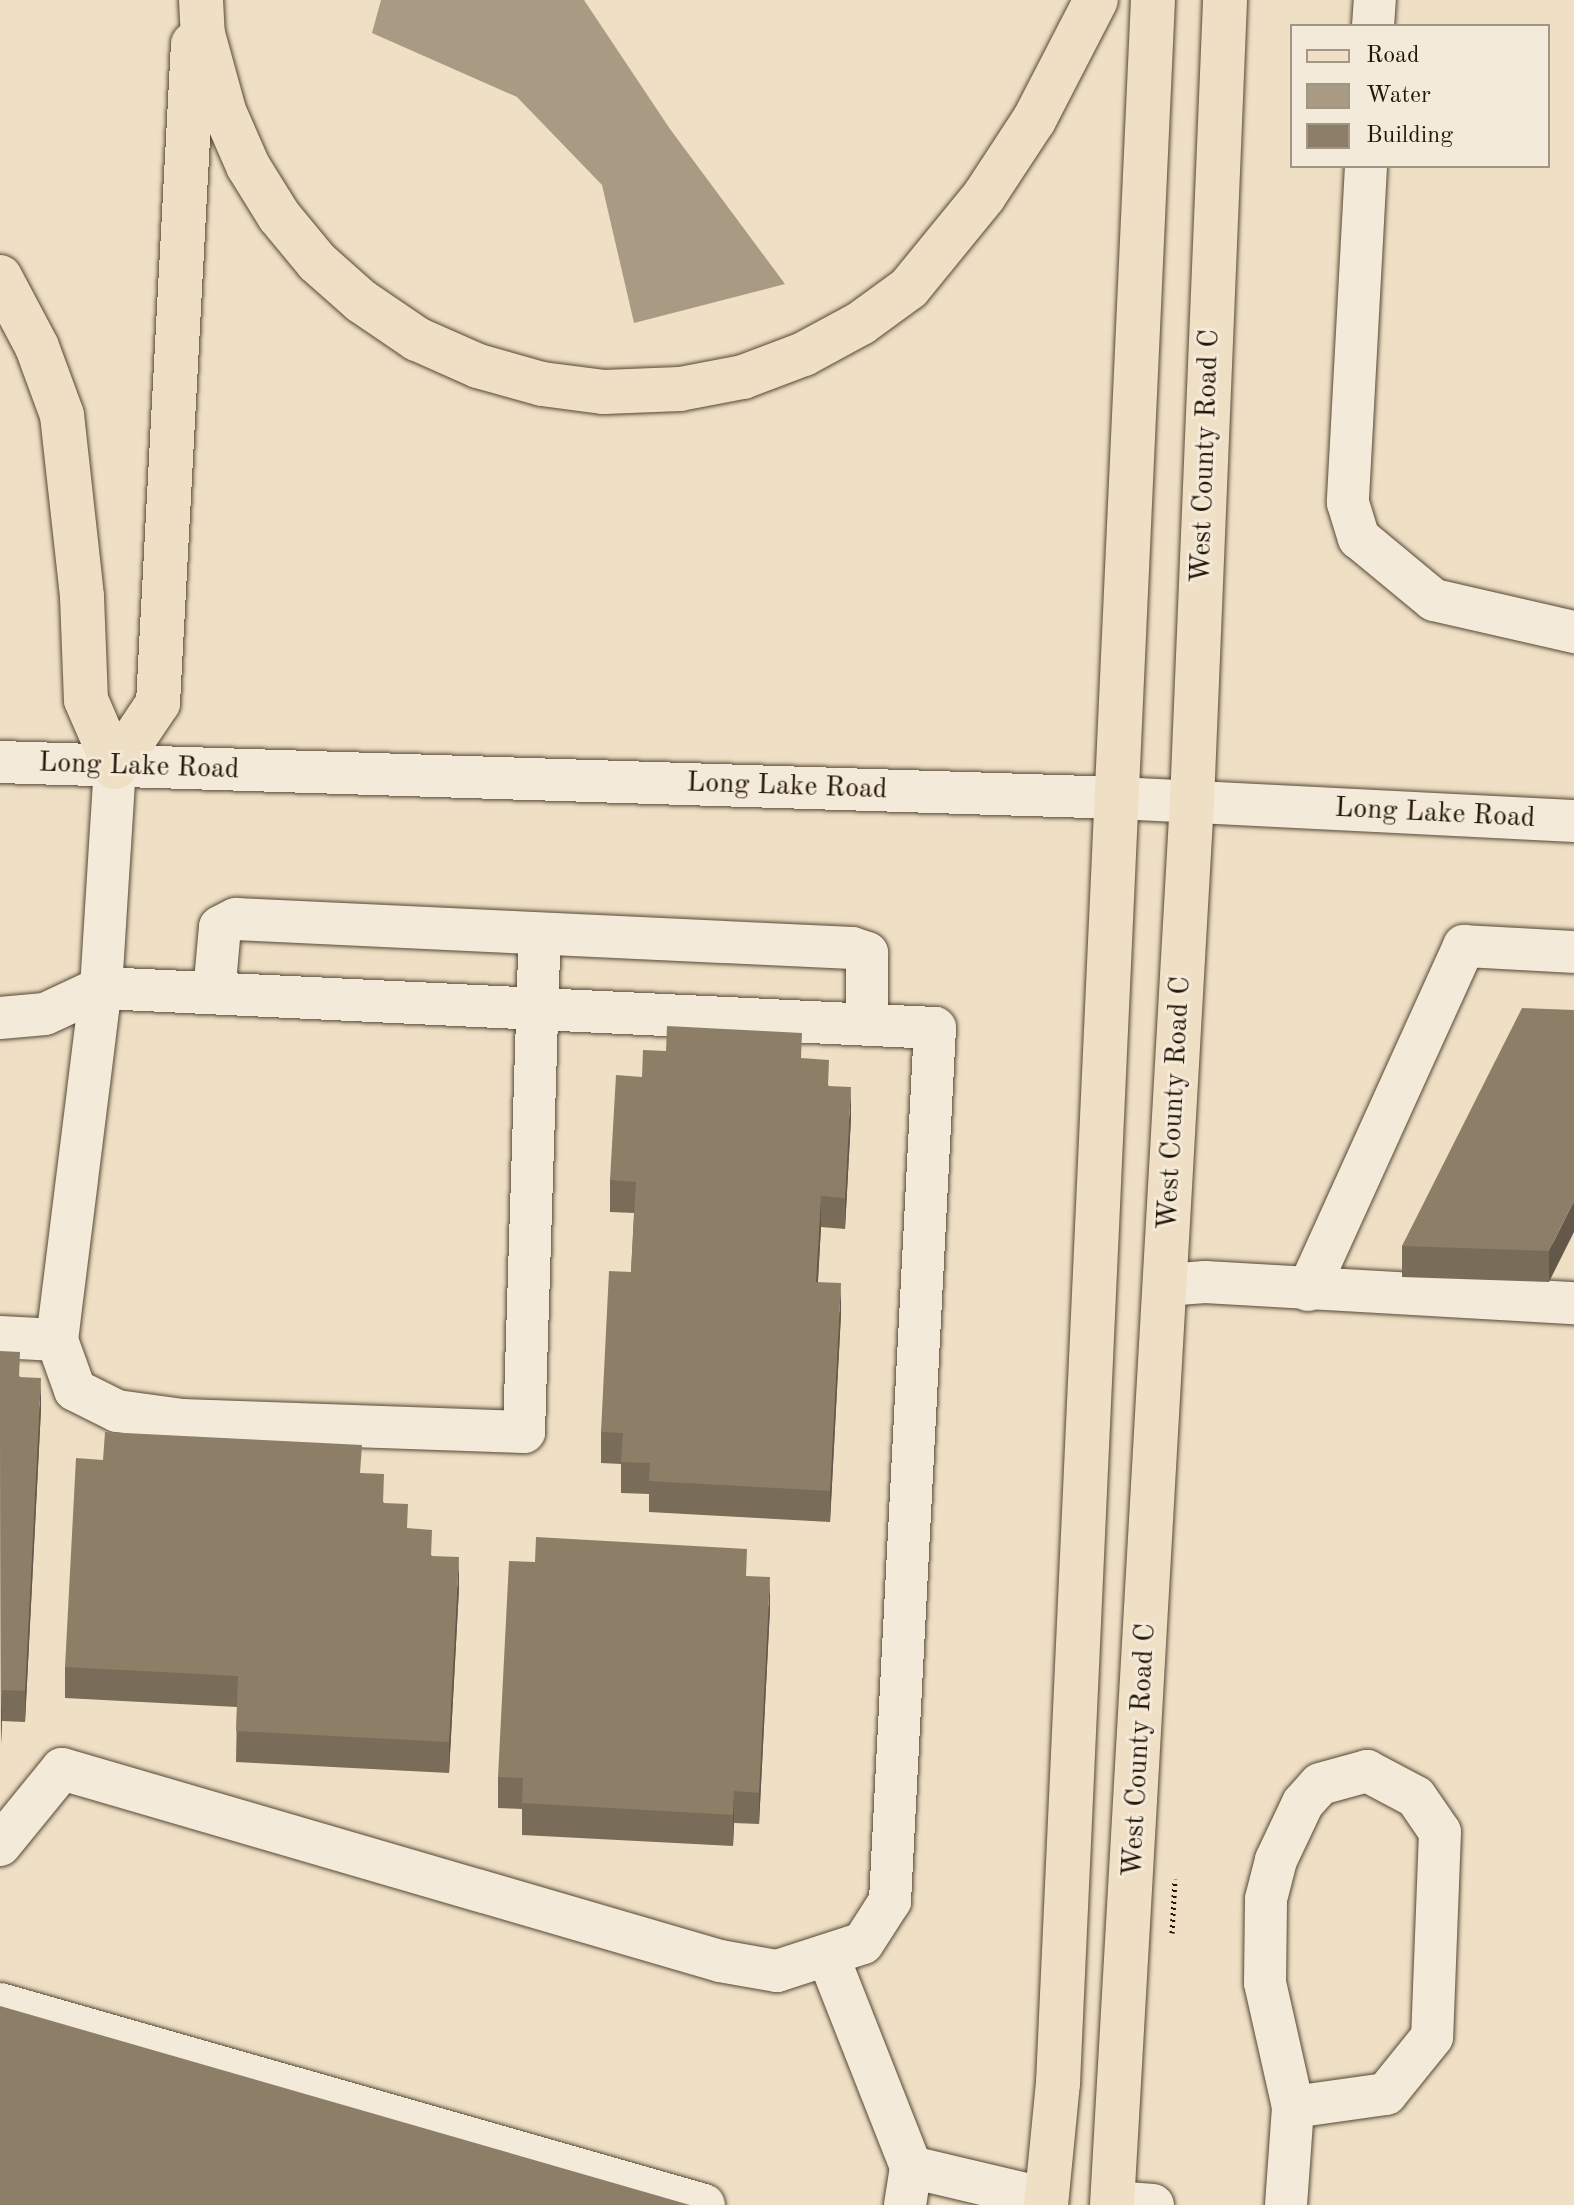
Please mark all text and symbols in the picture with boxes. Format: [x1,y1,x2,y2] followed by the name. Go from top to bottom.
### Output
[1290,24,1550,168] legend
[1366,44,1419,68] text: Road
[1366,84,1431,108] text: Water
[1366,124,1453,148] text: Building
[1185,328,1227,584] street label: West County Road C
[38,747,240,787] street label: Long Lake Road
[686,767,888,807] street label: Long Lake Road
[1334,792,1536,836] street label: Long Lake Road
[1152,975,1198,1231] street label: West County Road C
[1117,1622,1163,1878] street label: West County Road C

